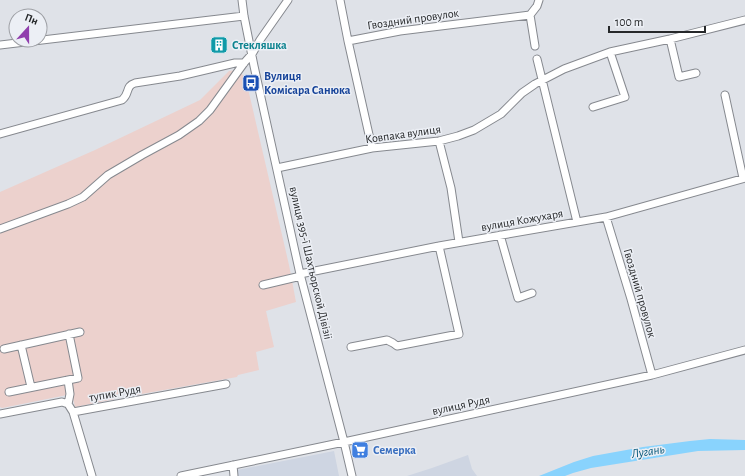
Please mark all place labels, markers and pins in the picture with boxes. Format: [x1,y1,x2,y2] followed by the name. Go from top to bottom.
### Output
[209,35,229,55] building icon: Стекляшка
[232,39,287,51] place label: Стекляшка
[264,70,351,96] place label: Вулиця Комісара Санюка
[241,73,261,93] bus stop icon: Вулиця Комісара Санюка
[350,440,370,460] supermarket icon: Семерка
[373,444,416,456] place label: Семерка

